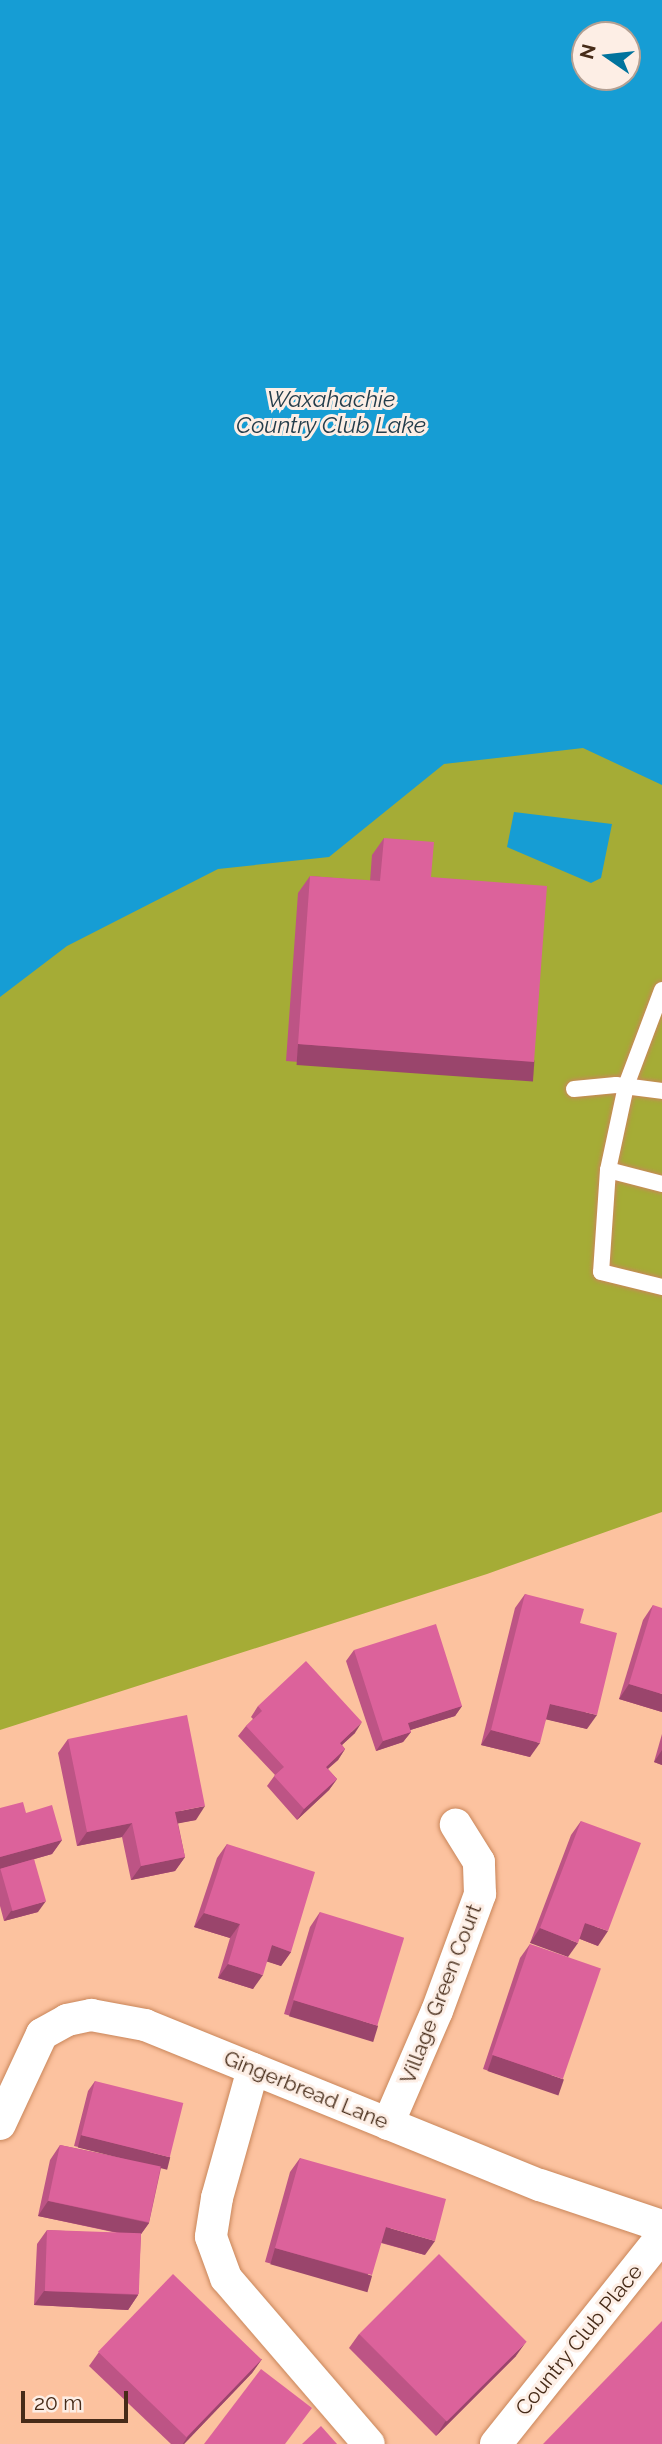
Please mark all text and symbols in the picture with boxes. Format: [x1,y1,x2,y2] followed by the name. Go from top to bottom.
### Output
[571,21,641,91] north arrow
[575,42,600,61] text: N
[236,385,426,439] water label: Waxahachie Country Club Lake
[395,1901,487,2087] street label: Village Green Court
[220,2046,392,2134] street label: Gingerbread Lane
[510,2259,648,2421] street label: Country Club Place
[24,2378,131,2422] scale bar
[34,2390,82,2415] text: 20 m

